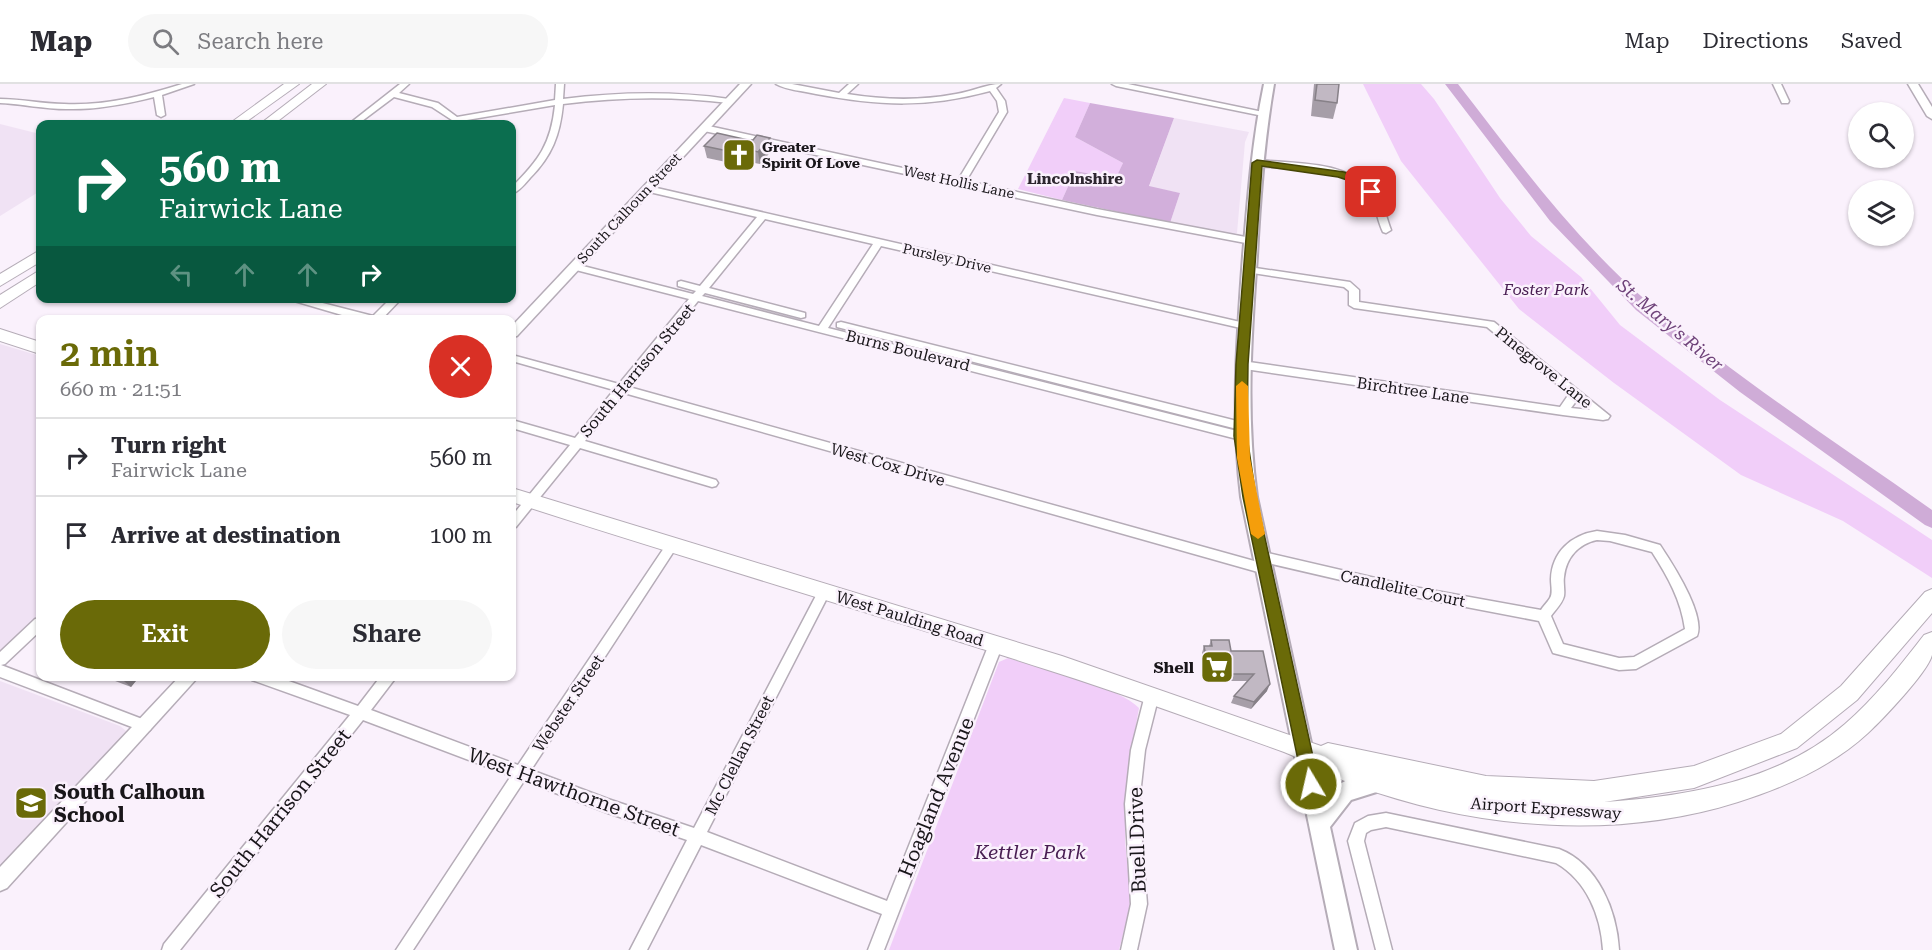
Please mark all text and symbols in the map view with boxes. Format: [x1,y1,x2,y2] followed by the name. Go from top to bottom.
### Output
[128,14,548,68] search box
[30,25,92,58] text: Map
[149,25,182,58] icon: search
[197,29,323,54] text: Search here
[1625,29,1669,53] text: Map
[1702,29,1808,53] text: Directions
[1841,29,1902,53] text: Saved
[1848,102,1914,246] map controls
[1848,102,1914,168] button: search
[721,137,757,173] church icon: Greater Spirit Of Love
[762,139,860,171] place label: Greater Spirit Of Love
[159,143,281,192] text: 560 m
[60,144,138,222] icon: right
[574,149,684,267] street label: South Calhoun Street
[902,162,1016,202] street label: West Hollis Lane
[1345,166,1396,217] pin
[1027,170,1123,188] district label: Lincolnshire
[1354,175,1387,208] icon: arrive
[1848,180,1914,246] button: layers
[159,193,343,225] text: Fairwick Lane
[901,240,993,276] street label: Pursley Drive
[165,258,198,291] icon: left
[228,258,261,291] icon: ahead
[291,258,324,291] icon: ahead
[354,258,387,291] icon: right
[1612,273,1728,375] water label: St. Mary's River
[1502,280,1589,299] park label: Foster Park
[576,300,699,441] street label: South Harrison Street
[1491,323,1596,412] street label: Pinegrove Lane
[844,326,972,375] street label: Burns Boulevard
[60,333,159,375] text: 2 min
[429,335,492,398] button: close
[1355,373,1471,408] street label: Birchtree Lane
[60,377,182,401] text: 660 m · 21:51
[111,433,226,458] text: Turn right
[828,439,947,490] street label: West Cox Drive
[60,441,93,474] icon: right
[429,445,492,470] text: 560 m
[111,458,247,482] text: Fairwick Lane
[60,519,93,552] icon: arrive
[111,523,340,548] text: Arrive at destination
[429,523,492,548] text: 100 m
[1339,566,1467,611] street label: Candlelite Court
[834,587,986,650] street label: West Paulding Road
[60,600,270,669] button: Exit
[282,600,492,669] button: Share
[1199,649,1235,685] supermarket icon: Shell
[529,651,608,756] street label: Webster Street
[1153,658,1195,677] place label: Shell
[701,692,778,818] street label: Mc Clellan Street
[893,714,979,880] street label: Hoagland Avenue
[205,723,356,902] street label: South Harrison Street
[465,742,684,842] street label: West Hawthorne Street
[1279,752,1343,816] position arrow
[54,780,205,827] place label: South Calhoun School
[13,785,49,821] school or university icon: South Calhoun School
[1123,787,1151,893] street label: Buell Drive
[1470,794,1622,823] street label: Airport Expressway
[973,840,1086,864] park label: Kettler Park

